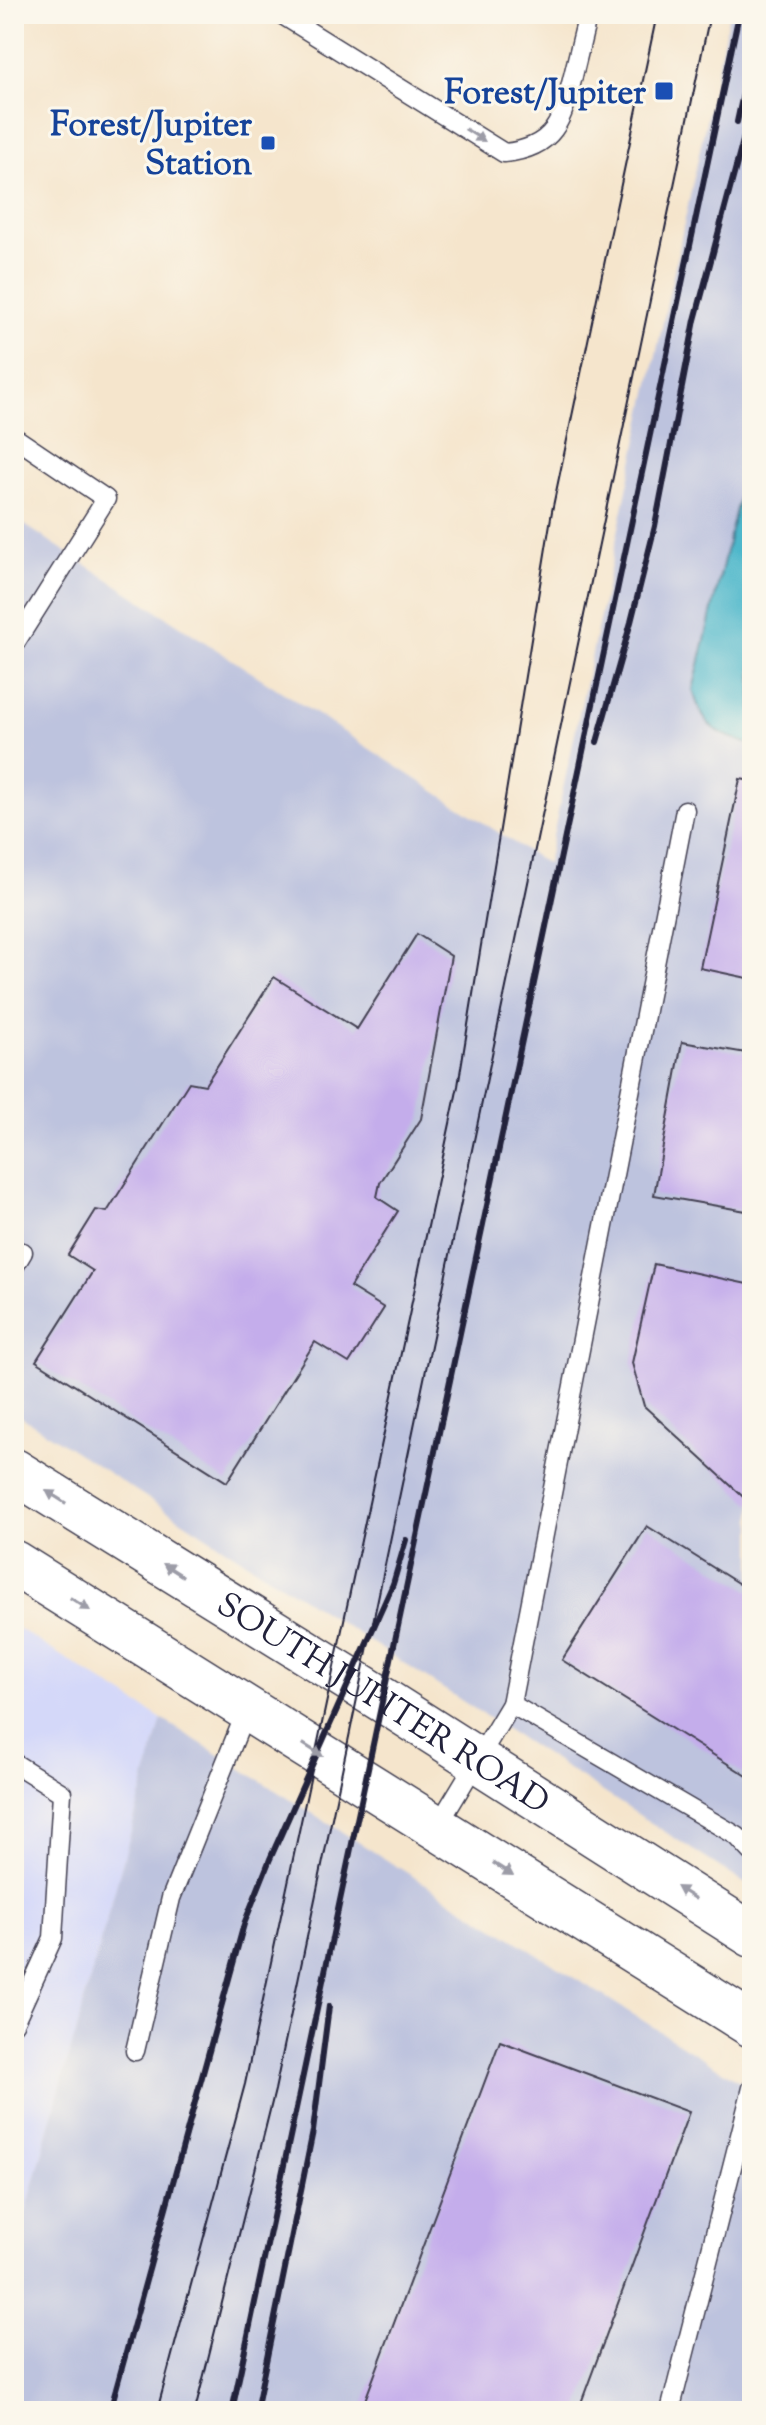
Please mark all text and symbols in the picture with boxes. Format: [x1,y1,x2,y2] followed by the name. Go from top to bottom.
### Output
[444,70,646,119] place label: Forest/Jupiter
[653,80,675,102] marker: Forest/Jupiter
[50,102,252,190] place label: Forest/Jupiter Station
[464,128,486,142] one-way arrow
[259,134,277,152] marker: Forest/Jupiter Station
[46,1490,67,1505] one-way arrow
[162,1563,184,1577] one-way arrow
[206,1582,558,1828] street label: SOUTH JUPITER ROAD
[69,1597,91,1611] one-way arrow
[302,1742,324,1756] one-way arrow
[492,1862,514,1876] one-way arrow
[675,1887,697,1901] one-way arrow

